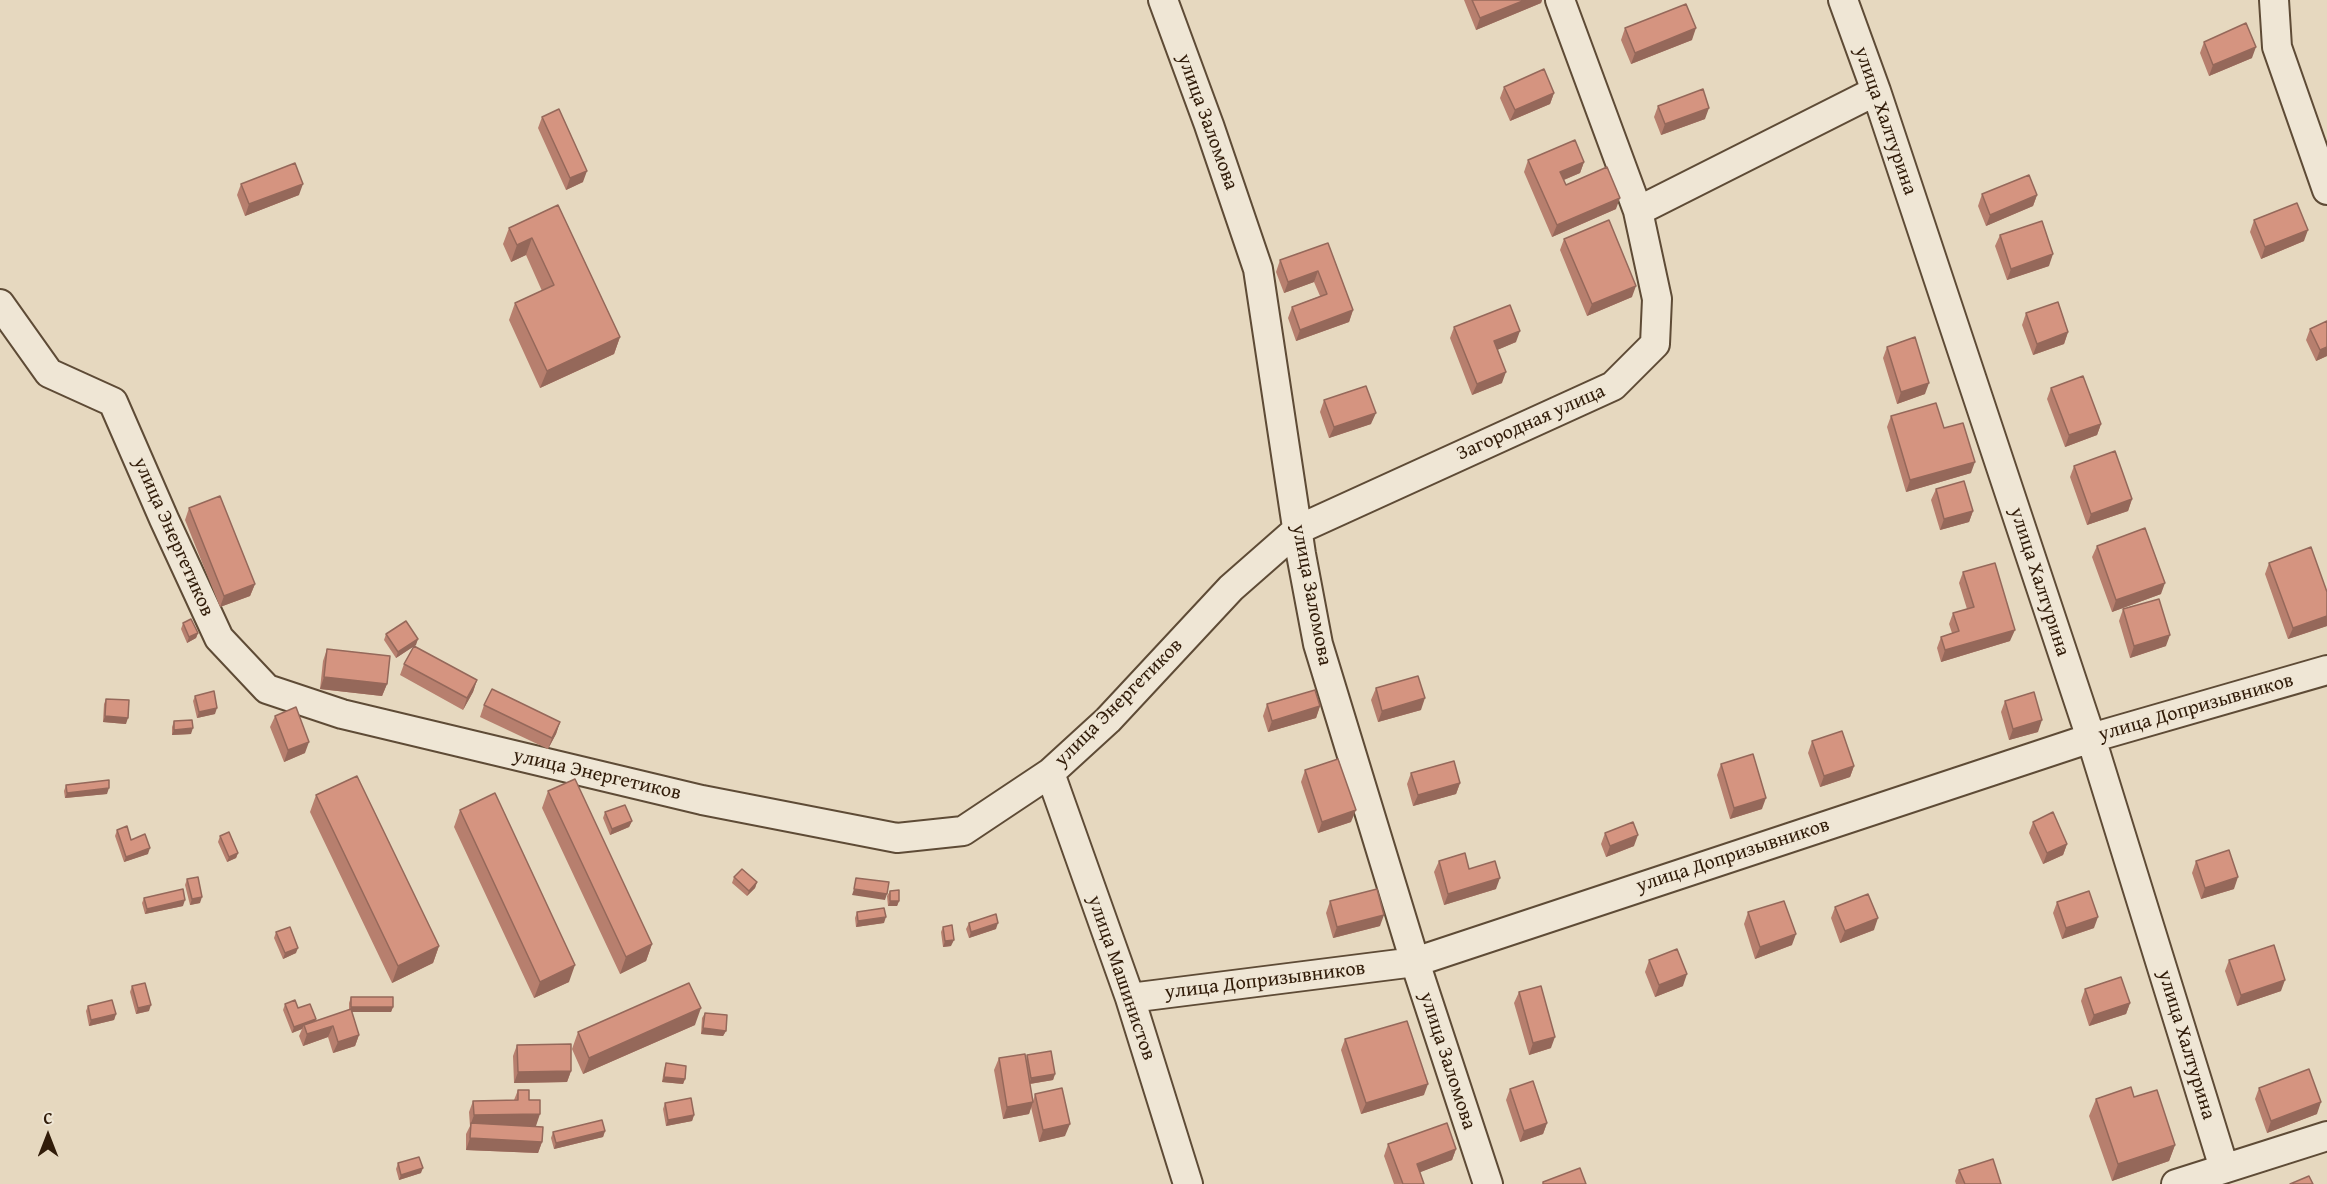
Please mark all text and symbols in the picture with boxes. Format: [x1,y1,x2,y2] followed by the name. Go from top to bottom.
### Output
[1848,44,1922,198] street label: улица Халтурина
[1171,51,1243,193] street label: улица Заломова
[1453,379,1609,467] street label: Загородная улица
[127,454,219,620] street label: улица Энергетиков
[2004,505,2074,659] street label: улица Халтурина
[1286,522,1336,668] street label: улица Заломова
[1050,634,1188,772] street label: улица Энергетиков
[2096,669,2296,747] street label: улица Допризывников
[511,744,683,806] street label: улица Энергетиков
[1633,813,1833,899] street label: улица Допризывников
[1082,892,1160,1064] street label: улица Машинистов
[1163,957,1367,1005] street label: улица Допризывников
[2152,967,2220,1123] street label: улица Халтурина
[1413,989,1481,1133] street label: улица Заломова
[18,1106,78,1166] north arrow
[43,1106,53,1130] text: С

